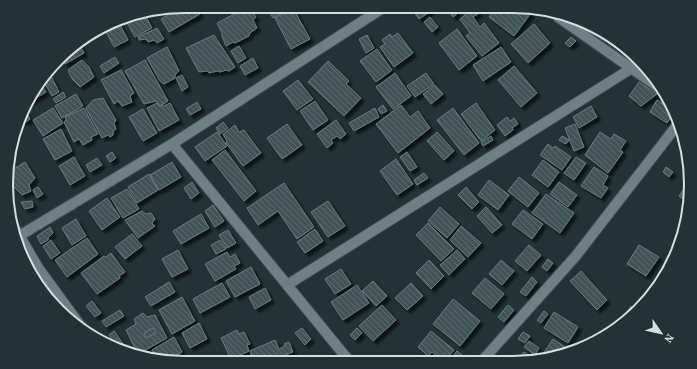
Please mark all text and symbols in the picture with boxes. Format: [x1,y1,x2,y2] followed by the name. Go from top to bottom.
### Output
[641,313,681,353] north arrow
[660,331,677,346] text: N

